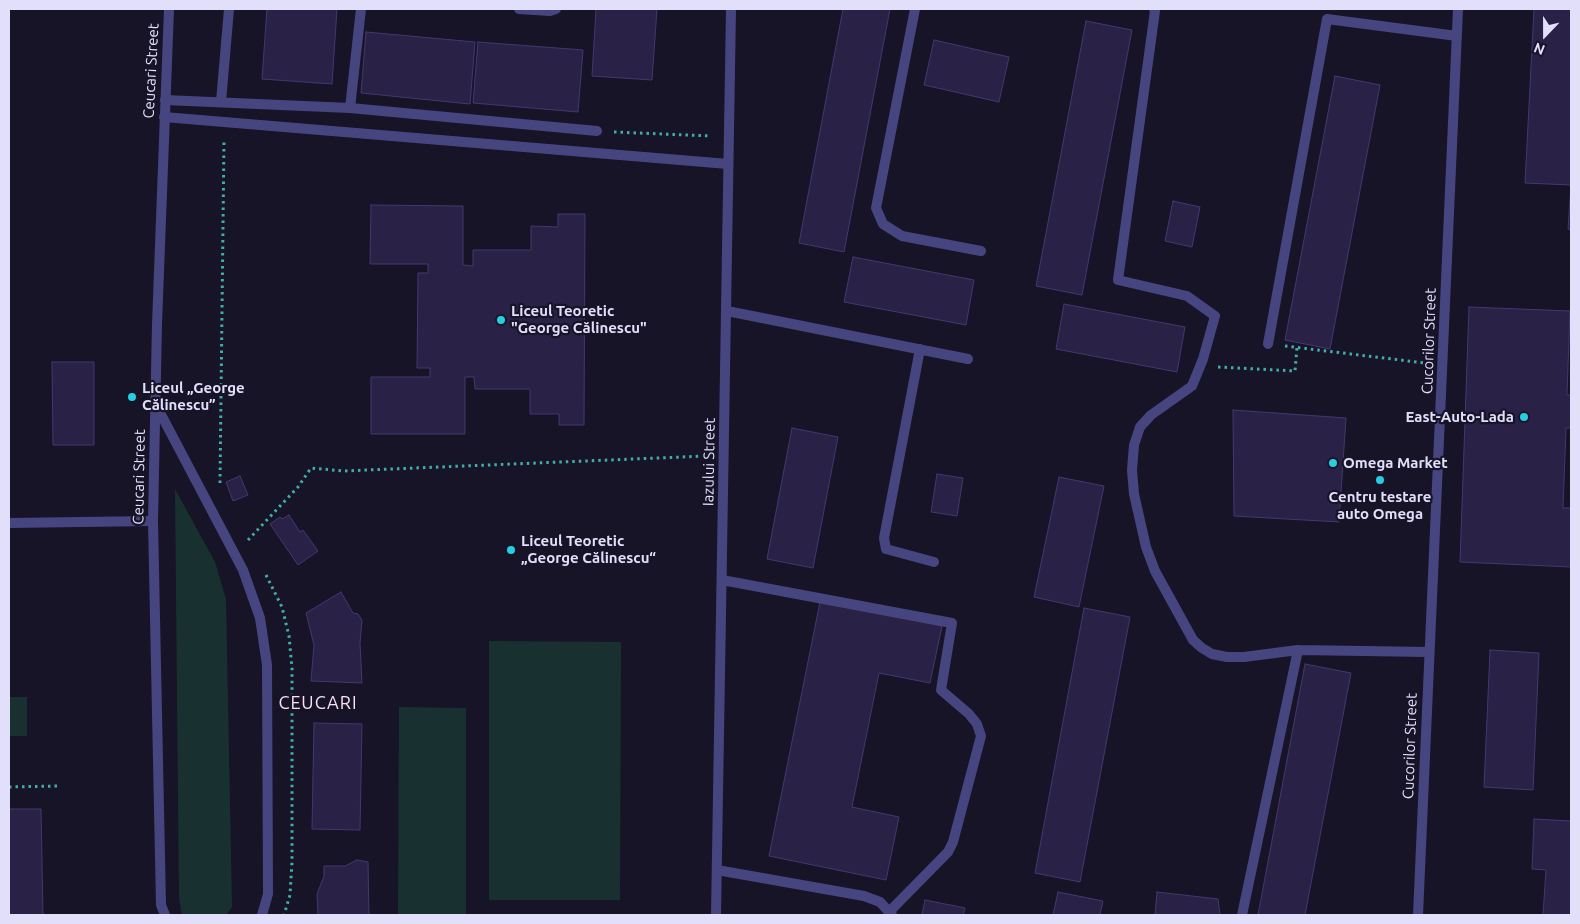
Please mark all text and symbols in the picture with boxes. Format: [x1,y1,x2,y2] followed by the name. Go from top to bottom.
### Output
[1520,10,1570,60] north arrow
[140,23,162,119] street label: Ceucari Street
[1532,40,1547,58] text: N
[1418,288,1440,394] street label: Cucorilor Street
[511,302,647,337] place label: Liceul Teoretic "George Călinescu"
[495,314,507,326] marker: Liceul Teoretic "George Călinescu"
[142,379,245,414] place label: Liceul „George Călinescu”
[126,391,138,403] marker: Liceul „George Călinescu”
[1406,408,1514,426] place label: East-Auto-Lada
[1518,411,1530,423] marker: East-Auto-Lada
[699,418,719,506] street label: Iazului Street
[129,429,149,525] street label: Ceucari Street
[1343,454,1448,472] place label: Omega Market
[1327,457,1339,469] marker: Omega Market
[1374,474,1386,486] marker: Centru testare auto Omega
[1329,488,1431,523] place label: Centru testare auto Omega
[521,532,656,567] place label: Liceul Teoretic „George Călinescu“
[505,544,517,556] marker: Liceul Teoretic „George Călinescu“
[278,692,358,714] district label: CEUCARI
[1399,693,1421,799] street label: Cucorilor Street

